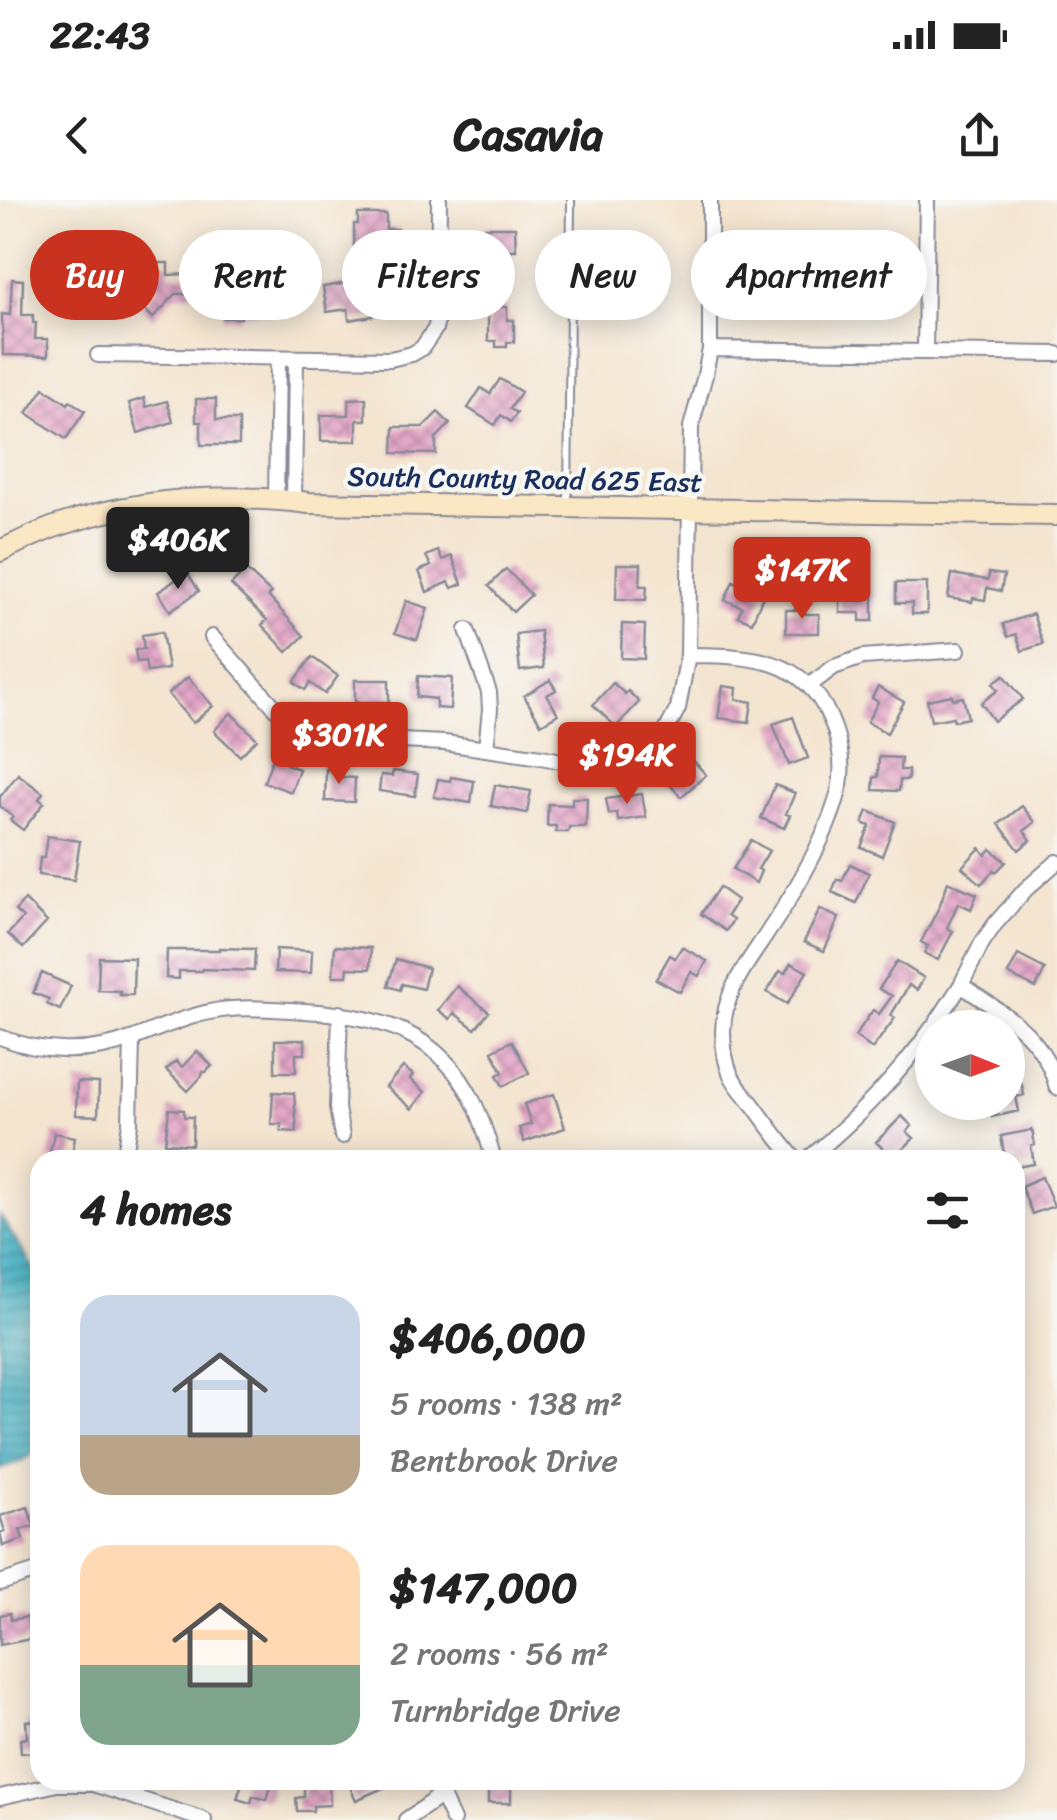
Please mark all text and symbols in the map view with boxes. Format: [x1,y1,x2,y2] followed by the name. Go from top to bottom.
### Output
[50,2,150,69] text: 22:43
[454,95,603,175] text: Casavia
[50,108,105,163] icon: back
[952,108,1007,163] icon: share
[30,230,159,320] chip: Buy
[179,230,322,320] chip: Rent
[342,230,515,320] chip: Filters
[535,230,671,320] chip: New
[691,230,927,320] chip: Apartment
[347,451,703,507] street label: South County Road 625 East
[108,507,248,592] pin: $406K
[128,511,228,568] text: $406K
[732,537,872,622] pin: $147K
[756,541,849,598] text: $147K
[269,702,409,787] pin: $301K
[293,706,385,763] text: $301K
[557,722,697,807] pin: $194K
[580,726,674,783] text: $194K
[915,1010,1025,1120] north arrow
[915,1010,1025,1120] map controls
[80,1173,232,1247] text: 4 homes
[920,1183,975,1238] icon: filters
[390,1301,586,1375] text: $406,000
[160,1335,280,1455] icon: home
[390,1375,622,1432] text: 5 rooms · 138 m²
[390,1432,618,1489] text: Bentbrook Drive
[390,1551,577,1625] text: $147,000
[160,1585,280,1705] icon: home
[390,1625,609,1682] text: 2 rooms · 56 m²
[390,1682,621,1739] text: Turnbridge Drive

